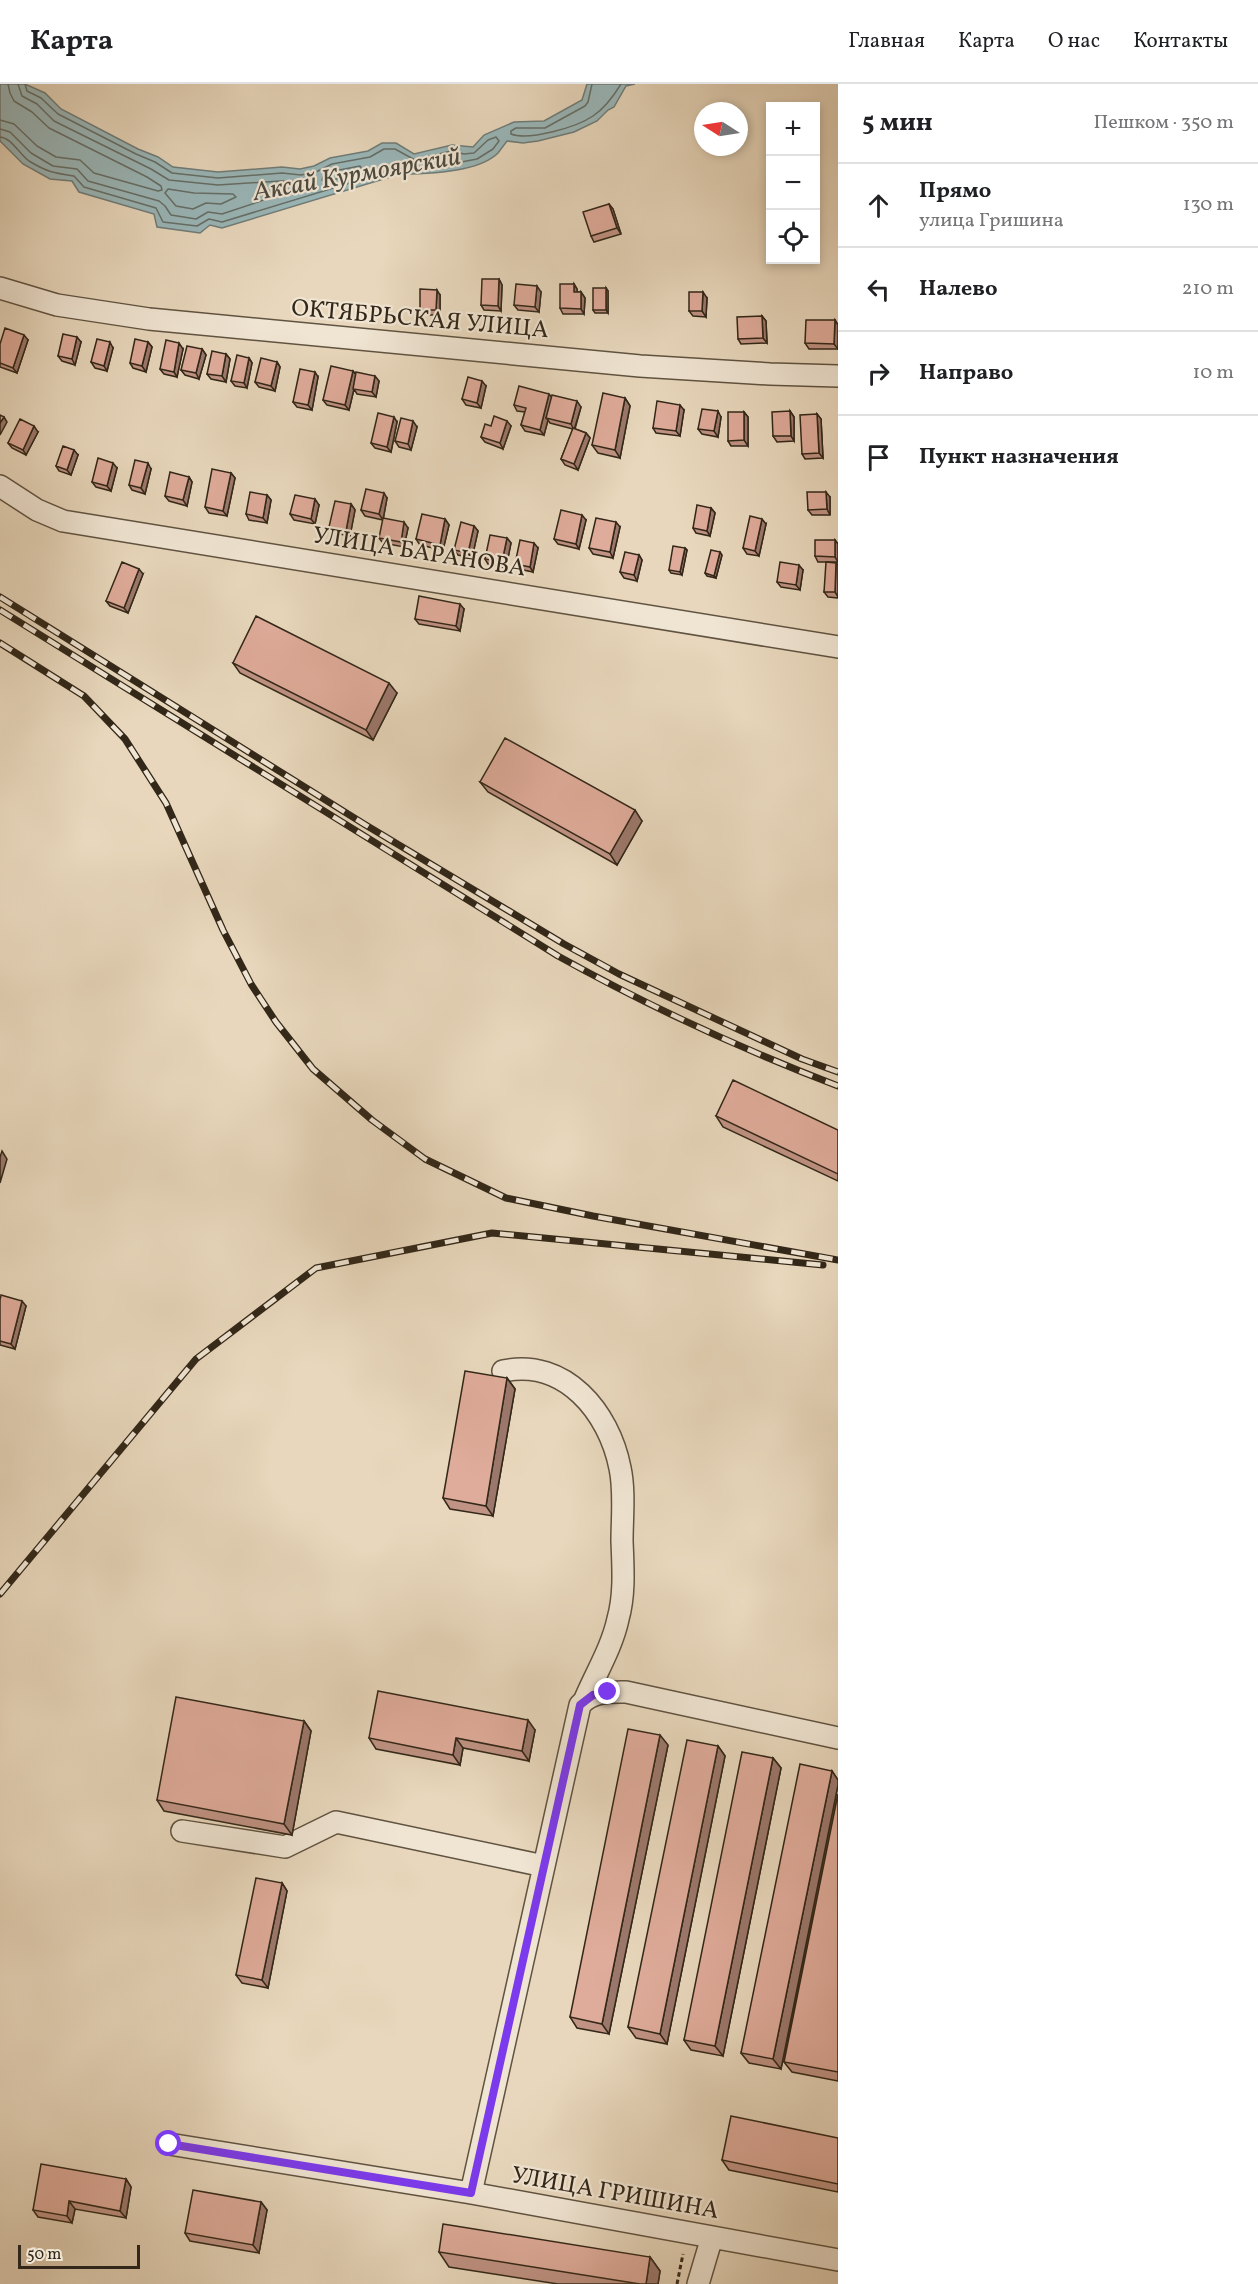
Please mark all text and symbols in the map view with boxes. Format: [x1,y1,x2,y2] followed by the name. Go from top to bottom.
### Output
[30,22,113,61] text: Карта
[848,27,925,56] text: Главная
[958,27,1015,56] text: Карта
[1048,27,1100,56] text: О нас
[1133,27,1228,56] text: Контакты
[694,102,748,156] north arrow
[766,102,820,264] map controls
[766,102,820,156] button: +
[862,105,933,141] text: 5 мин
[1094,109,1234,137] text: Пешком · 350 m
[249,139,464,211] water label: Аксай Курмоярский
[766,156,820,210] button: −
[919,176,991,207] text: Прямо
[862,189,895,222] icon: ahead
[1183,191,1234,219] text: 130 m
[919,207,1064,235] text: улица Гришина
[766,210,820,264] button: locate
[862,273,895,306] icon: left
[919,274,998,305] text: Налево
[1182,275,1234,303] text: 210 m
[290,292,550,348] street label: ОКТЯБРЬСКАЯ УЛИЦА
[862,357,895,390] icon: right
[919,358,1013,389] text: Направо
[1193,359,1234,387] text: 10 m
[862,441,895,474] icon: arrive
[919,442,1119,473] text: Пункт назначения
[310,519,528,587] street label: УЛИЦА БАРАНОВА
[594,1678,620,1704] route end
[155,2130,181,2156] route start
[509,2159,721,2229] street label: УЛИЦА ГРИШИНА
[18,2242,140,2270] scale bar
[27,2244,61,2266] text: 50 m

